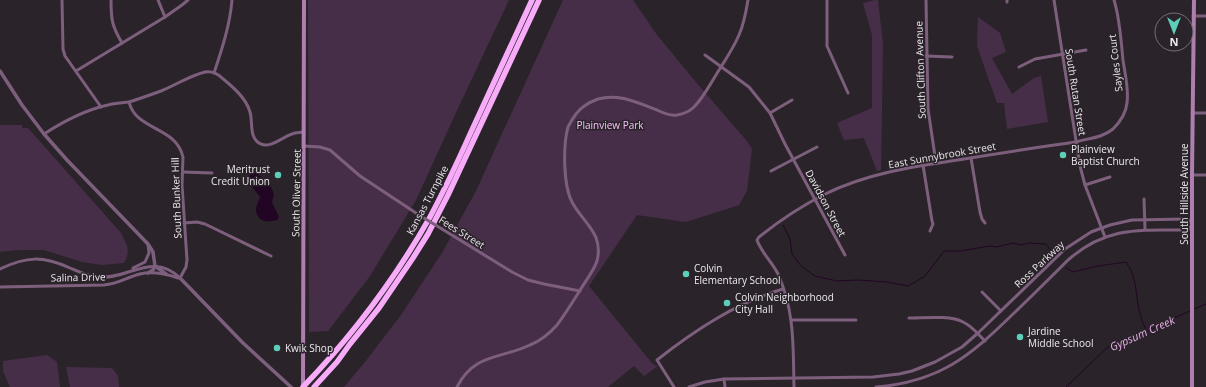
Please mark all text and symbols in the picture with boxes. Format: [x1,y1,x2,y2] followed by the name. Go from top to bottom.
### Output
[1154,12,1194,52] north arrow
[911,21,929,119] street label: South Clifton Avenue
[1104,33,1125,92] street label: Sayles Court
[1170,35,1178,50] text: N
[1062,47,1090,137] street label: South Rutan Street
[576,118,644,132] park label: Plainview Park
[887,139,997,171] street label: East Sunnybrook Street
[1071,142,1140,168] place label: Plainview Baptist Church
[1177,143,1191,245] street label: South Hillside Avenue
[288,148,304,237] street label: South Oliver Street
[1058,150,1068,160] marker: Plainview Baptist Church
[168,157,184,239] street label: South Bunker Hill
[211,162,270,188] place label: Meritrust Credit Union
[403,162,451,237] street label: Kansas Turnpike
[802,167,850,239] street label: Davidson Street
[273,170,283,180] marker: Meritrust Credit Union
[436,212,488,252] street label: Fees Street
[1011,237,1068,291] street label: Ross Parkway
[694,261,780,287] place label: Colvin Elementary School
[681,269,691,279] marker: Colvin Elementary School
[50,270,106,284] street label: Salina Drive
[735,290,834,316] place label: Colvin Neighborhood City Hall
[722,298,732,308] marker: Colvin Neighborhood City Hall
[1107,312,1177,354] water label: Gypsum Creek
[1027,324,1093,350] place label: Jardine Middle School
[1015,332,1025,342] marker: Jardine Middle School
[285,341,333,355] place label: Kwik Shop
[272,343,282,353] marker: Kwik Shop

